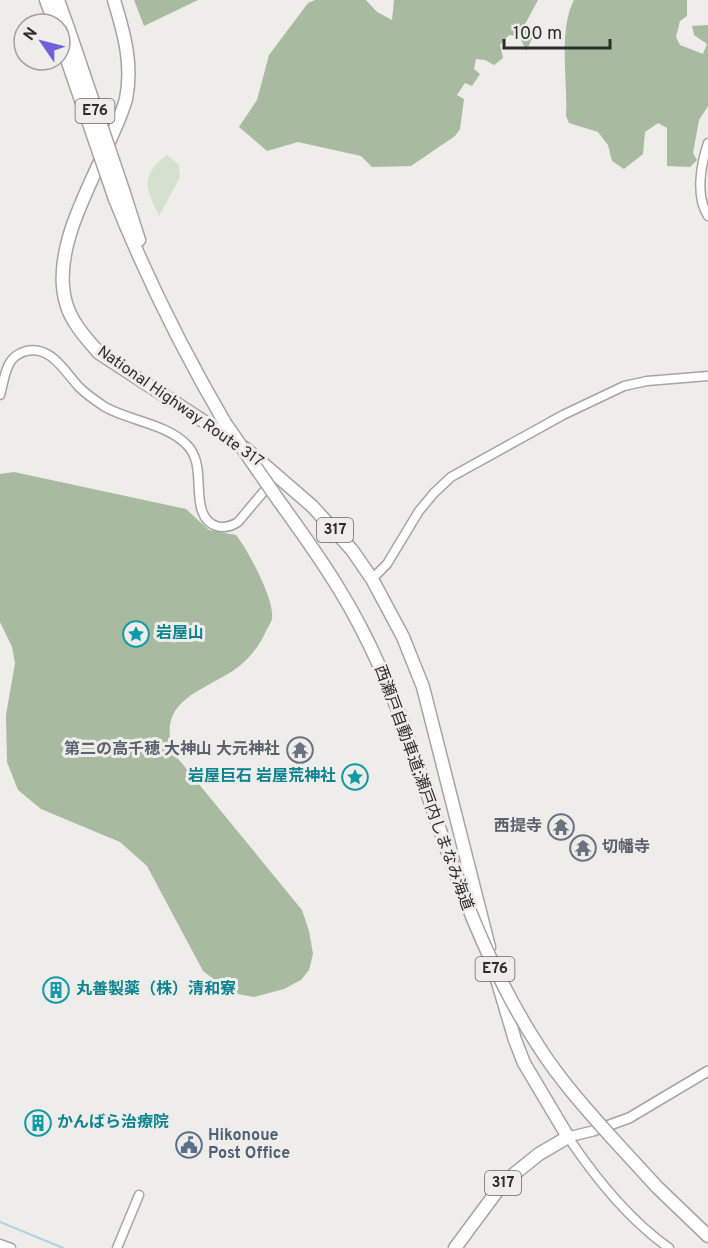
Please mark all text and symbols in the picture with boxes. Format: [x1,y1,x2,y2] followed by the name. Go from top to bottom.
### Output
[12,12,72,72] north arrow
[504,12,610,50] scale bar
[513,23,562,46] text: 100 m
[20,24,43,45] text: N
[76,99,115,123] road number: E76
[93,342,267,472] street label: National Highway Route 317
[317,518,353,542] road number: 317
[121,619,151,649] place icon: 岩屋山
[156,624,204,644] place label: 岩屋山
[369,663,477,913] street label: 西瀬戸自動車道;瀬戸内しまなみ海道
[285,735,315,765] temple icon: 第二の高千穂 大神山 大元神社
[64,739,280,760] place label: 第二の高千穂 大神山 大元神社
[340,762,370,792] place icon: 岩屋巨石 岩屋荒神社
[188,766,336,787] place label: 岩屋巨石 岩屋荒神社
[546,812,576,842] temple icon: 西提寺
[494,817,542,837] place label: 西提寺
[568,833,598,863] temple icon: 切幡寺
[602,838,650,858] place label: 切幡寺
[476,957,514,981] road number: E76
[41,975,71,1005] building icon: 丸善製薬（株）清和寮
[76,979,236,1000] place label: 丸善製薬（株）清和寮
[23,1108,53,1138] building icon: かんばら治療院
[57,1113,169,1133] place label: かんばら治療院
[208,1126,290,1164] place label: Hikonoue Post Office
[174,1130,204,1160] public building icon: Hikonoue Post Office
[485,1171,521,1195] road number: 317

